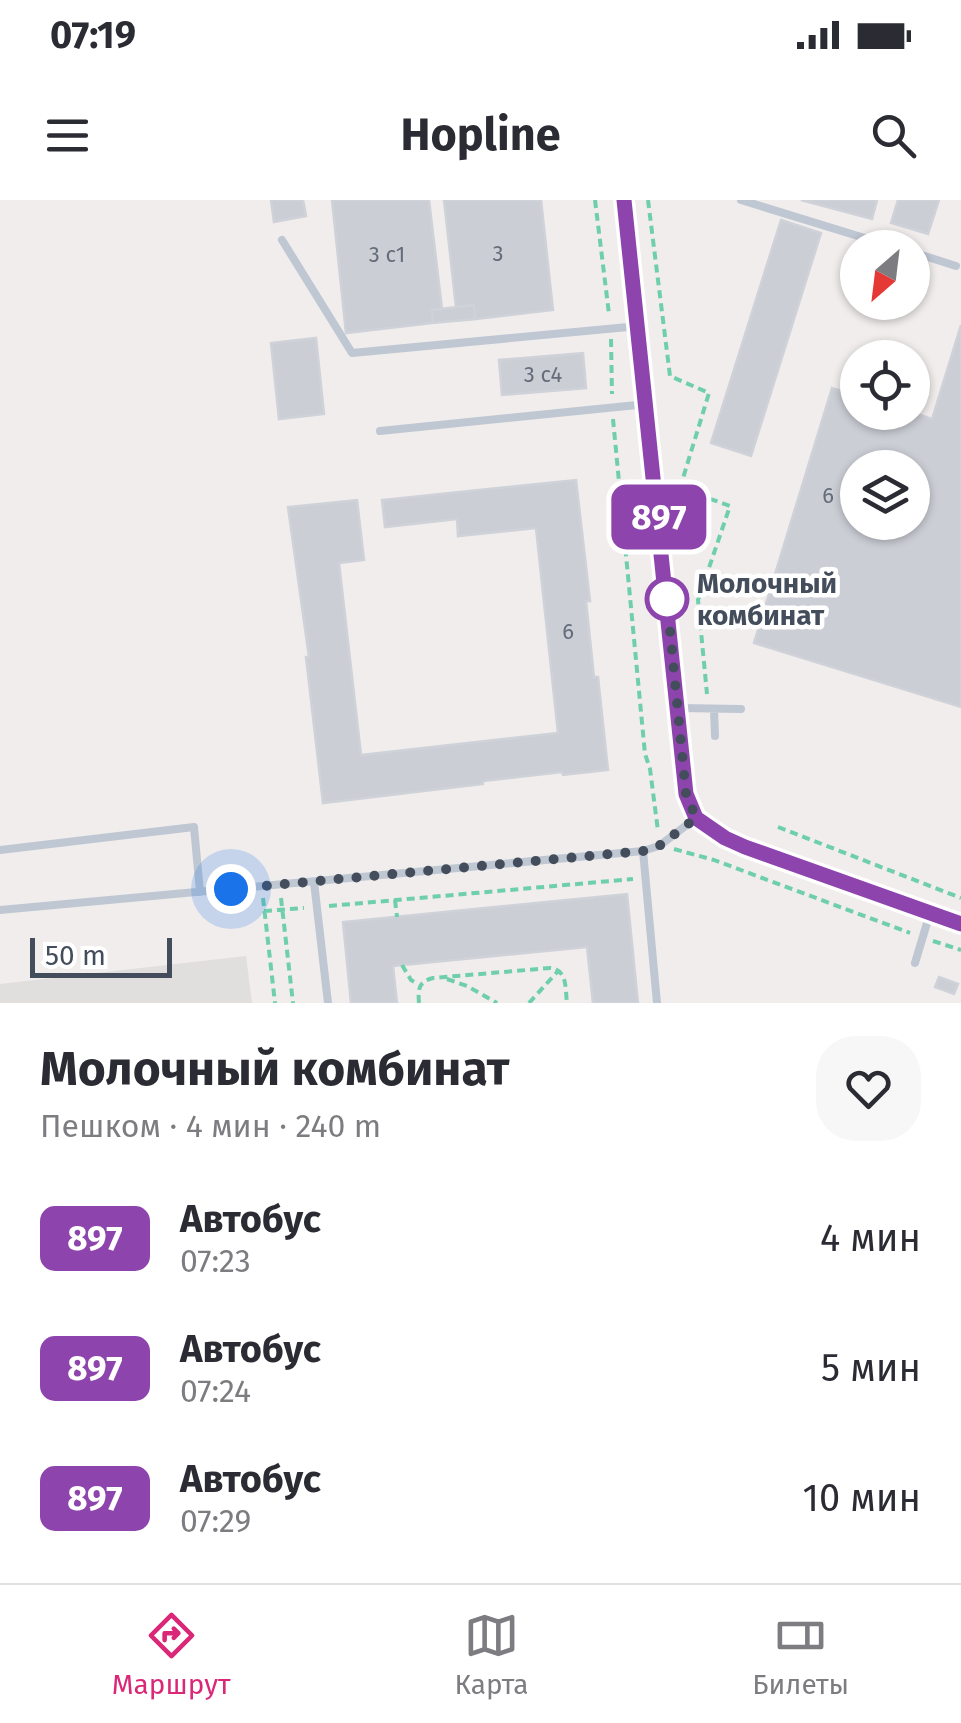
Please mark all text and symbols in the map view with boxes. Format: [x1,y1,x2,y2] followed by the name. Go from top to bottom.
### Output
[50,12,136,58] text: 07:19
[40,108,95,163] icon: menu
[401,108,560,162] text: Hopline
[866,108,921,163] icon: search
[840,230,930,320] north arrow
[840,230,930,540] map controls
[493,240,503,267] house number: 3
[369,241,405,268] house number: 3 с1
[840,340,930,430] button: locate
[524,361,562,388] house number: 3 с4
[840,450,930,540] button: layers
[822,482,834,509] house number: 6
[602,484,716,550] line badge: 897
[631,496,687,538] text: 897
[697,567,837,632] place label: Молочный комбинат
[646,578,688,620] marker: Молочный комбинат
[562,618,574,645] house number: 6
[206,864,256,914] your location
[30,933,172,978] scale bar
[45,939,106,972] text: 50 m
[816,1036,921,1141] button: heart
[40,1040,510,1098] text: Молочный комбинат
[40,1107,381,1145] text: Пешком · 4 мин · 240 m
[180,1196,321,1242] text: Автобус
[820,1215,921,1261] text: 4 мин
[67,1217,123,1259] text: 897
[180,1242,251,1280] text: 07:23
[180,1326,321,1372] text: Автобус
[821,1345,921,1391] text: 5 мин
[67,1347,123,1389] text: 897
[180,1372,251,1410] text: 07:24
[180,1456,321,1502] text: Автобус
[802,1475,921,1521] text: 10 мин
[67,1477,123,1519] text: 897
[180,1502,251,1540] text: 07:29
[112,1608,231,1701] tab: Маршрут
[454,1608,529,1701] tab: Карта
[752,1608,849,1701] tab: Билеты

